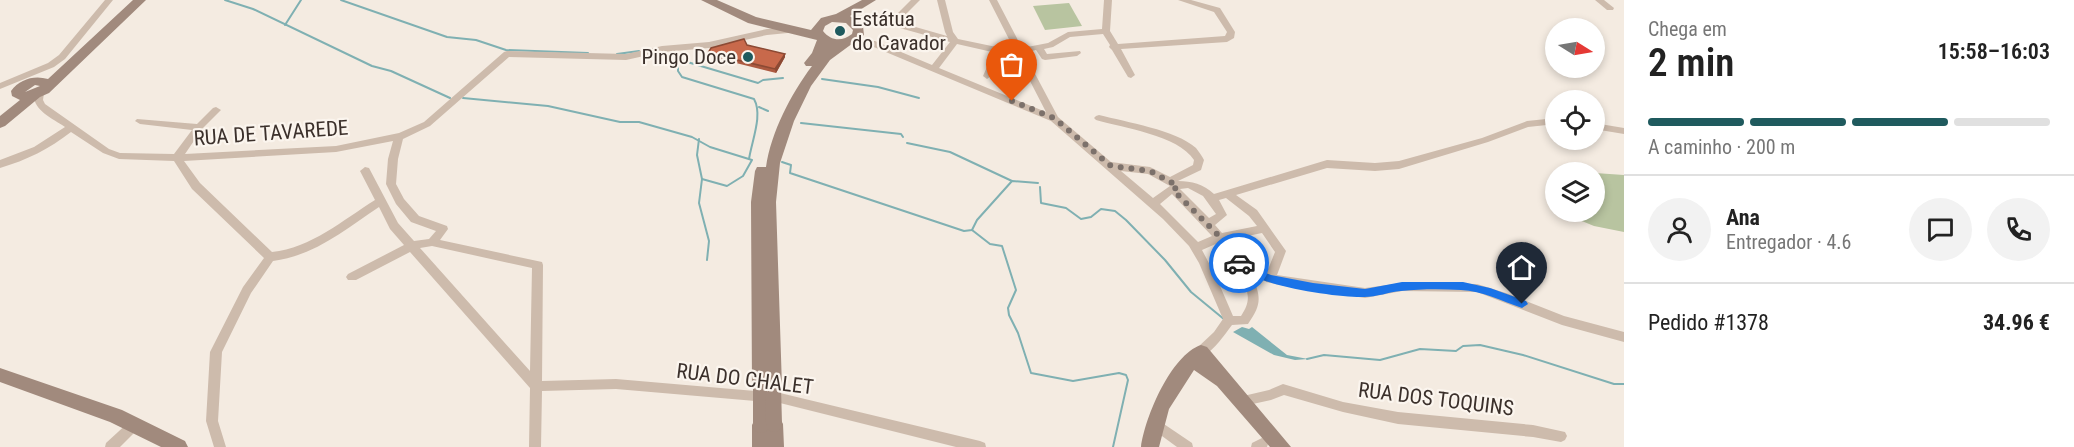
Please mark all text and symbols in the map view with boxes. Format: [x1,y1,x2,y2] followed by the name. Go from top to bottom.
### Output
[852,7,946,55] place label: Estátua do Cavador
[1648,17,1727,41] text: Chega em
[1545,18,1605,78] north arrow
[1545,18,1605,222] map controls
[833,24,847,38] marker: Estátua do Cavador
[986,39,1037,101] pin
[1938,39,2050,64] text: 15:58–16:03
[1648,40,1734,86] text: 2 min
[642,45,736,69] place label: Pingo Doce
[995,48,1028,81] icon: bag
[741,50,755,64] marker: Pingo Doce
[1545,90,1605,150] button: locate
[193,116,349,150] street label: RUA DE TAVAREDE
[1648,135,1795,159] text: A caminho · 200 m
[1545,162,1605,222] button: layers
[1648,198,1711,261] button: person
[1909,198,1972,261] button: chat
[1987,198,2050,261] button: phone
[1726,205,1760,230] text: Ana
[1726,230,1851,254] text: Entregador · 4.6
[1209,233,1269,293] courier
[1496,242,1547,304] pin
[1223,247,1256,280] icon: car
[1505,251,1538,284] icon: home
[1648,310,1769,335] text: Pedido #1378
[1983,310,2050,335] text: 34.96 €
[675,359,815,399] street label: RUA DO CHALET
[1357,378,1515,420] street label: RUA DOS TOQUINS

